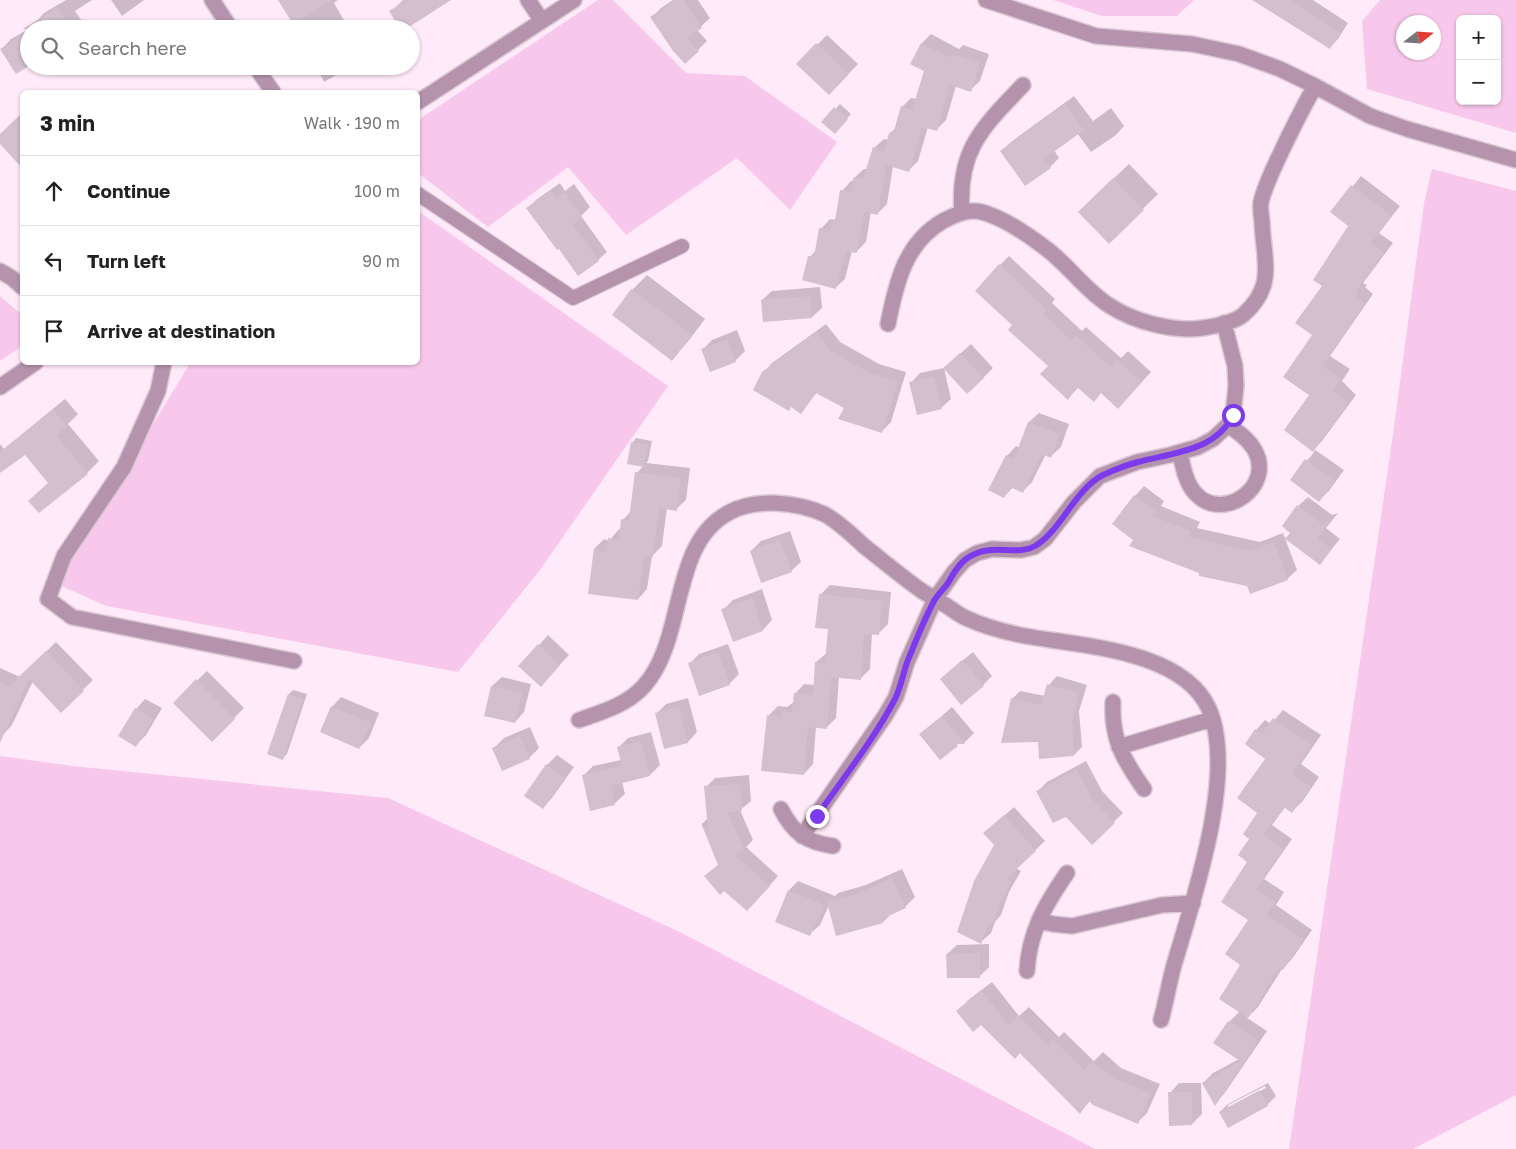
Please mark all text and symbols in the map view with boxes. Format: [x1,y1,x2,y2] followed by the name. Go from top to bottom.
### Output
[1396,15,1441,60] north arrow
[1456,15,1501,105] map controls
[1456,15,1501,60] button: +
[20,20,420,75] search box
[38,34,66,62] icon: search
[78,36,187,59] text: Search here
[1456,60,1501,105] button: −
[40,110,95,136] text: 3 min
[304,113,400,133] text: Walk · 190 m
[40,177,68,205] icon: ahead
[87,179,170,202] text: Continue
[354,181,400,201] text: 100 m
[40,247,68,275] icon: left
[87,249,166,272] text: Turn left
[362,251,400,271] text: 90 m
[40,317,68,345] icon: arrive
[87,319,275,342] text: Arrive at destination
[1222,404,1245,427] route start
[806,805,829,828] route end

